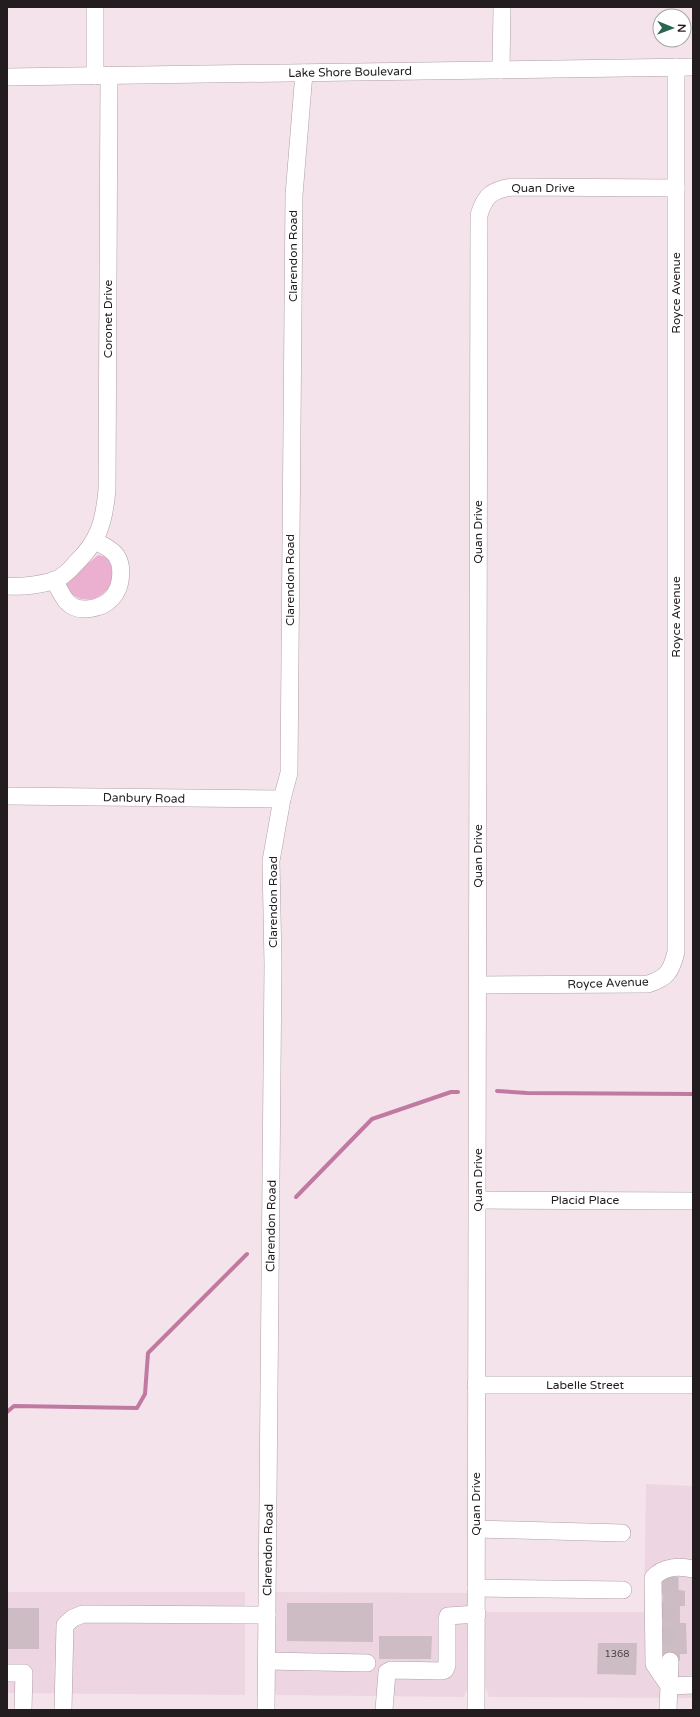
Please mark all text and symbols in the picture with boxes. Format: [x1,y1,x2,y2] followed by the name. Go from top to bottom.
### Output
[652,8,692,48] north arrow
[675,24,688,33] text: N
[288,64,412,80] street label: Lake Shore Boulevard
[511,181,575,195] street label: Quan Drive
[286,210,300,302] street label: Clarendon Road
[669,252,683,334] street label: Royce Avenue
[101,280,115,358] street label: Coronet Drive
[471,500,485,564] street label: Quan Drive
[283,534,297,626] street label: Clarendon Road
[669,576,683,658] street label: Royce Avenue
[103,790,185,806] street label: Danbury Road
[471,824,485,888] street label: Quan Drive
[266,856,280,948] street label: Clarendon Road
[567,975,649,991] street label: Royce Avenue
[471,1148,485,1212] street label: Quan Drive
[263,1180,279,1272] street label: Clarendon Road
[551,1193,620,1207] street label: Placid Place
[546,1378,625,1392] street label: Labelle Street
[469,1472,483,1536] street label: Quan Drive
[260,1504,276,1596] street label: Clarendon Road
[604,1648,630,1660] house number: 1368

